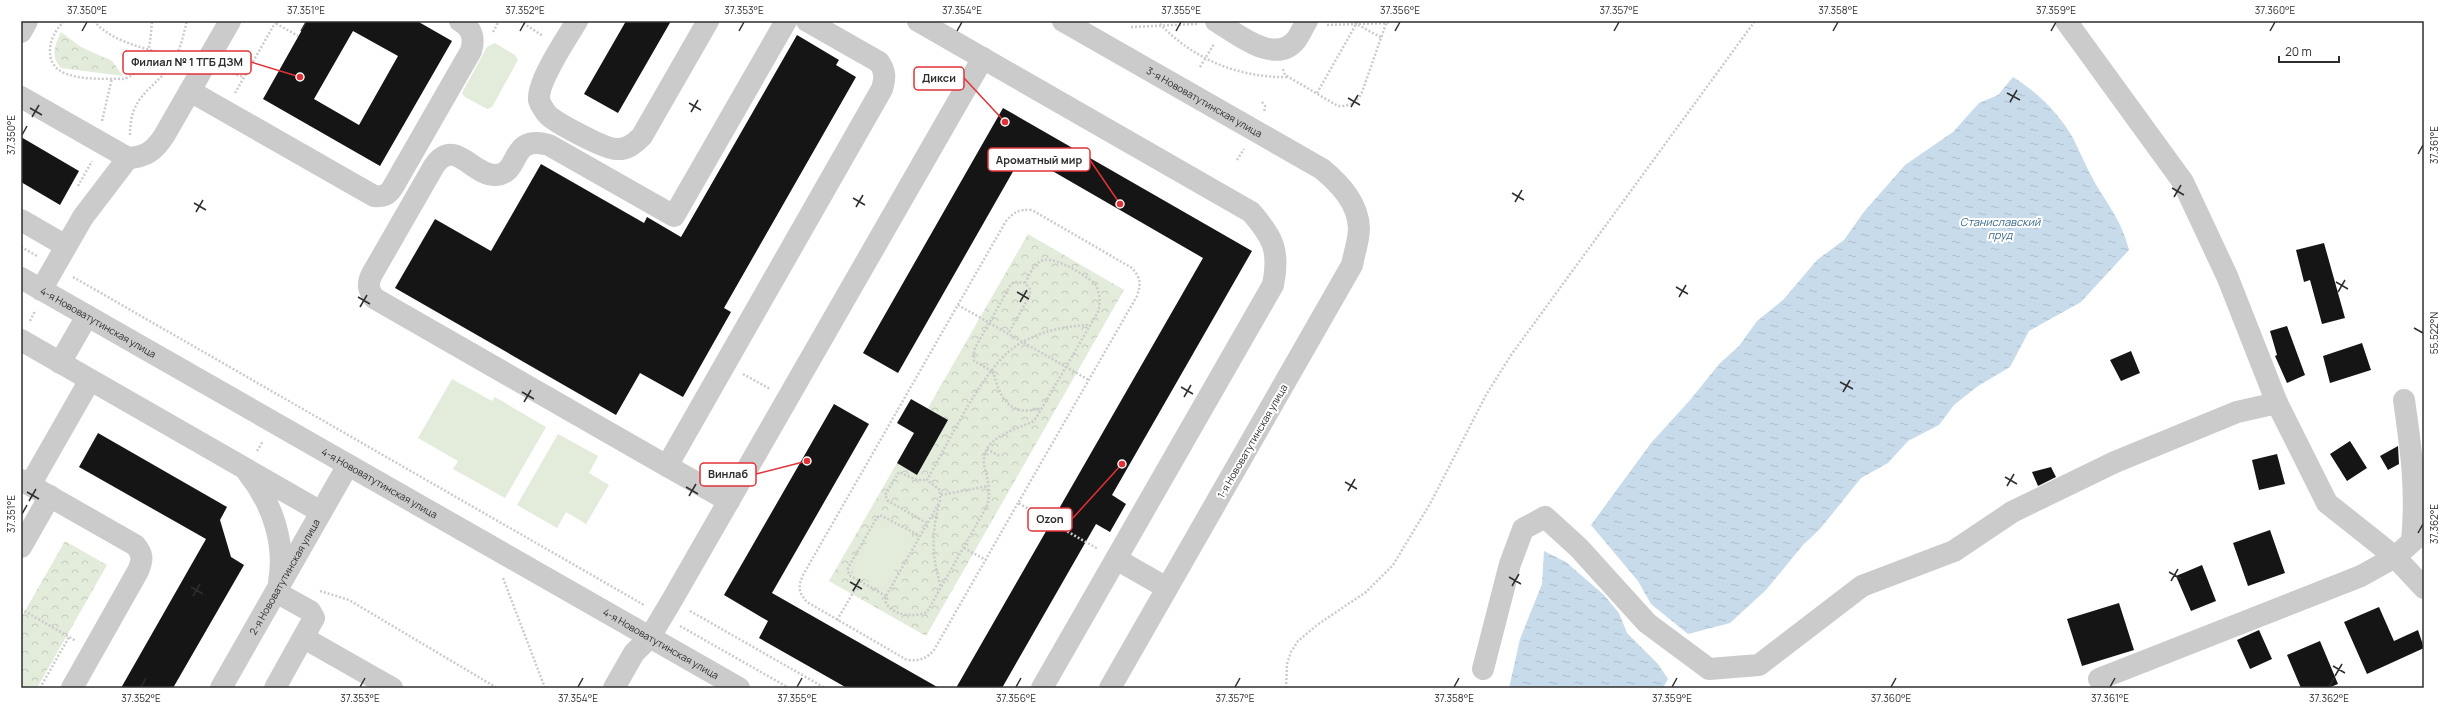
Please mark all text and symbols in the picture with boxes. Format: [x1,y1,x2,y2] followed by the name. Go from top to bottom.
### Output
[67,3,107,17] text: 37.350°E
[287,3,325,17] text: 37.351°E
[505,3,545,17] text: 37.352°E
[724,3,764,17] text: 37.353°E
[942,3,982,17] text: 37.354°E
[1161,3,1201,17] text: 37.355°E
[1380,3,1420,17] text: 37.356°E
[1600,3,1639,17] text: 37.357°E
[1818,3,1858,17] text: 37.358°E
[2036,3,2076,17] text: 37.359°E
[2255,3,2296,17] text: 37.360°E
[2279,38,2339,64] scale bar
[2285,43,2312,60] text: 20 m
[123,51,251,74] callout: Филиал № 1 ТГБ ДЗМ
[131,54,243,69] text: Филиал № 1 ТГБ ДЗМ
[1144,63,1265,140] street label: 3-я Нововатутинская улица
[914,67,964,90] callout: Дикси
[922,70,956,85] text: Дикси
[4,115,18,155] text: 37.350°E
[2427,126,2441,164] text: 37.361°E
[988,148,1090,171] callout: Ароматный мир
[996,152,1082,167] text: Ароматный мир
[1960,214,2041,242] water label: Станиславский пруд
[38,283,159,361] street label: 4-я Нововатутинская улица
[2427,312,2441,354] text: 55.522°N
[1214,381,1290,501] street label: 1-я Нововатутинская улица
[319,444,440,521] street label: 4-я Нововатутинская улица
[700,463,756,486] callout: Винлаб
[708,466,748,481] text: Винлаб
[4,495,18,533] text: 37.351°E
[2427,504,2441,544] text: 37.362°E
[1028,508,1072,531] callout: Ozon
[1036,511,1064,526] text: Ozon
[246,516,323,637] street label: 2-я Нововатутинская улица
[600,605,722,682] street label: 4-я Нововатутинская улица
[121,691,161,705] text: 37.352°E
[340,691,380,705] text: 37.353°E
[558,691,598,705] text: 37.354°E
[777,691,817,705] text: 37.355°E
[996,691,1036,705] text: 37.356°E
[1216,691,1255,705] text: 37.357°E
[1434,691,1474,705] text: 37.358°E
[1652,691,1692,705] text: 37.359°E
[1871,691,1912,705] text: 37.360°E
[2091,691,2129,705] text: 37.361°E
[2309,691,2349,705] text: 37.362°E

